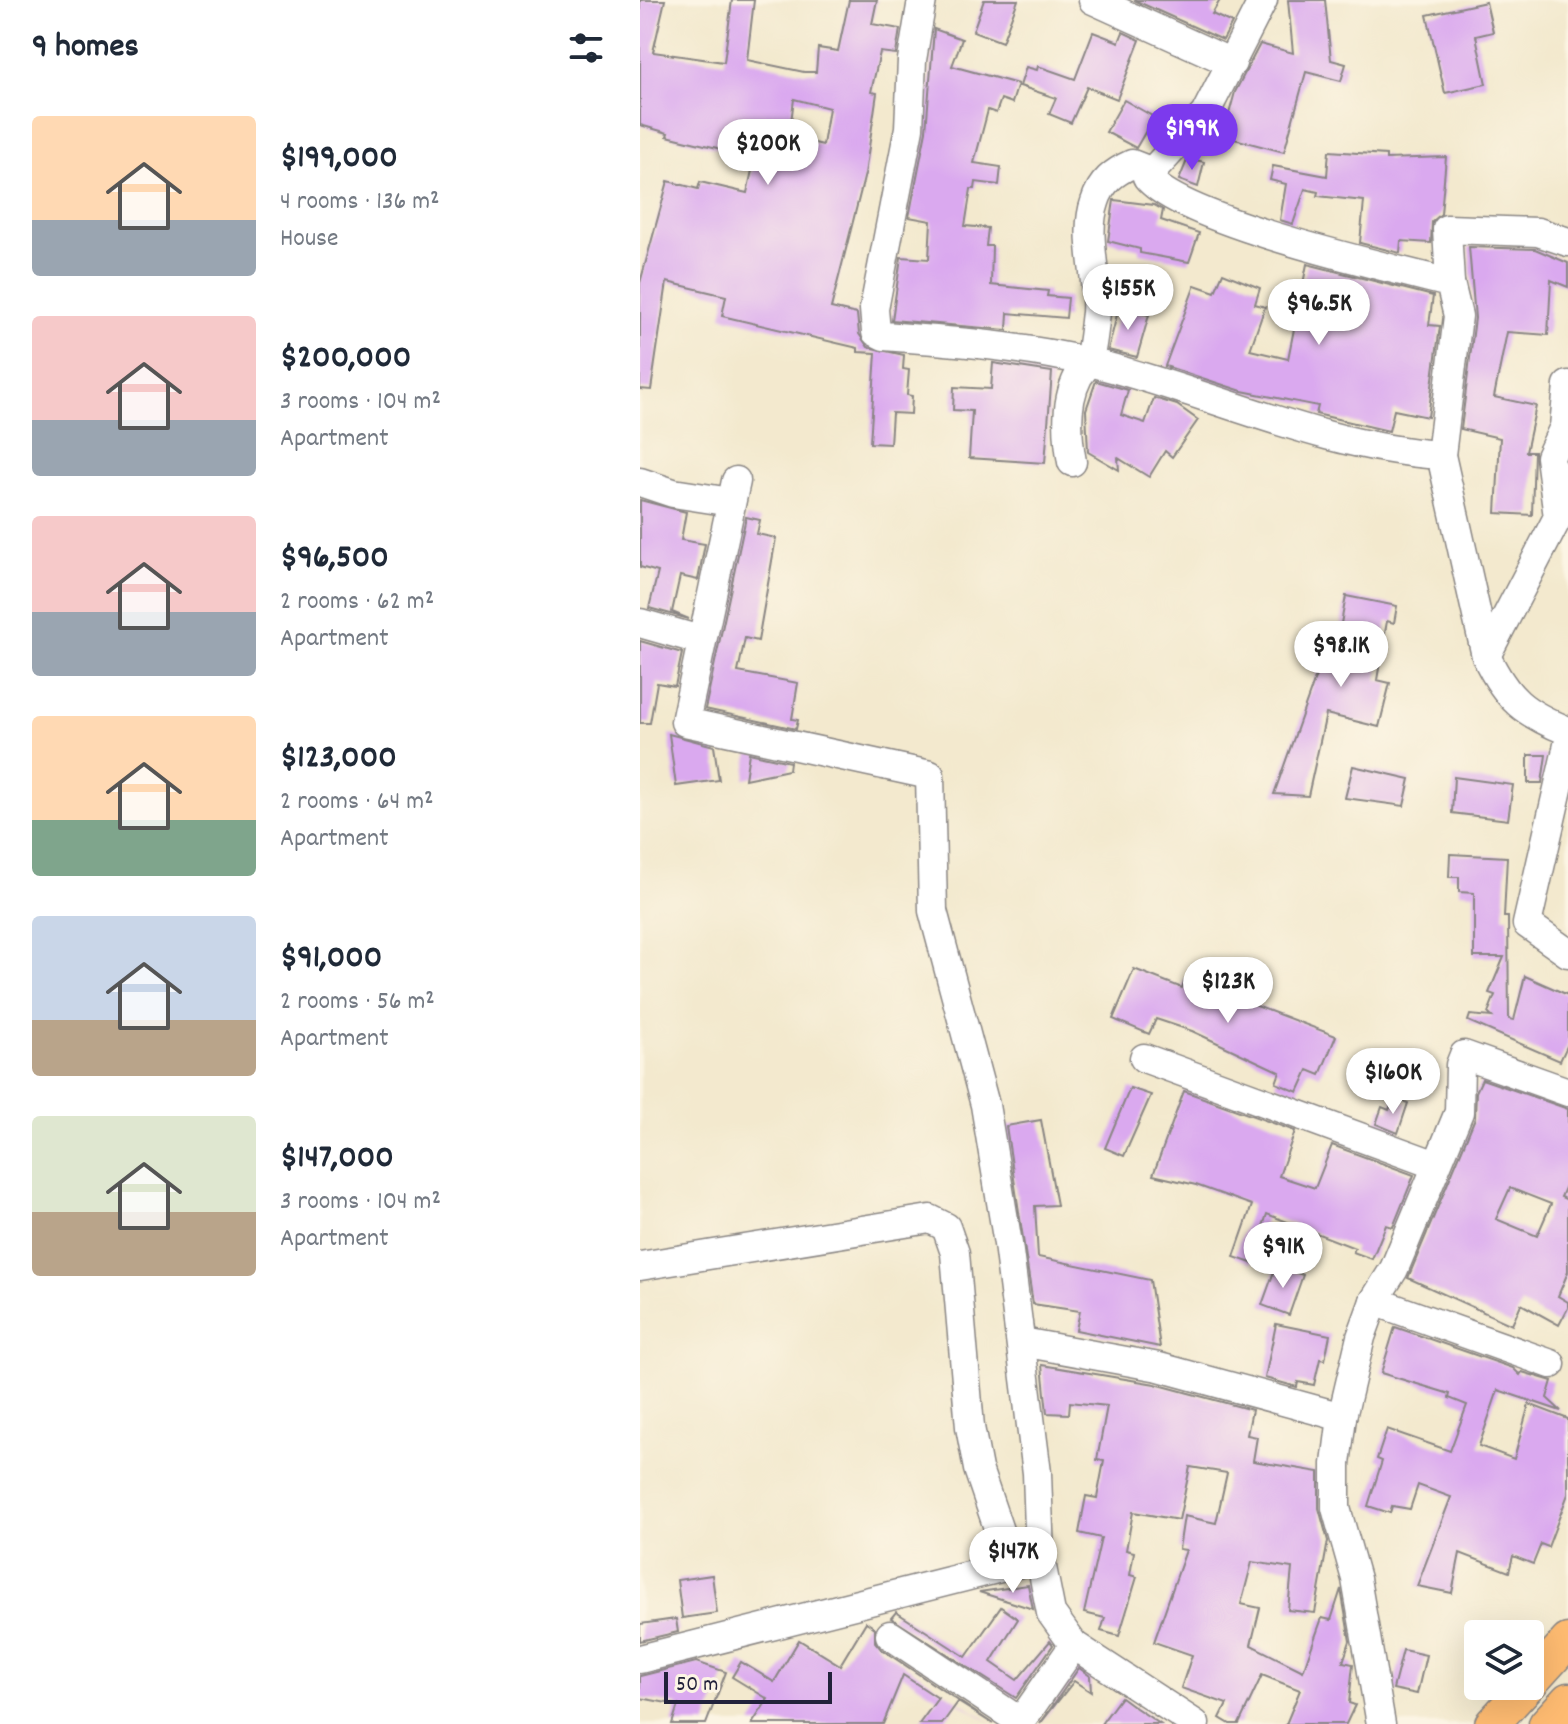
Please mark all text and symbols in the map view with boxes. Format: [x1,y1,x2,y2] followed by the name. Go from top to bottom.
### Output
[32,24,139,73] text: 9 homes
[564,26,608,70] icon: filters
[1136,104,1248,172] pin: $199K
[1165,111,1219,148] text: $199K
[712,119,824,187] pin: $200K
[736,126,800,163] text: $200K
[280,135,398,184] text: $199,000
[96,148,192,244] icon: home
[280,184,439,221] text: 4 rooms · 136 m²
[280,221,338,258] text: House
[1072,264,1184,332] pin: $155K
[1101,271,1155,308] text: $155K
[1254,279,1384,347] pin: $96.5K
[1286,286,1352,323] text: $96.5K
[280,335,411,384] text: $200,000
[96,348,192,444] icon: home
[280,384,441,421] text: 3 rooms · 104 m²
[280,421,389,458] text: Apartment
[280,535,389,584] text: $96,500
[96,548,192,644] icon: home
[280,584,434,621] text: 2 rooms · 62 m²
[280,621,389,658] text: Apartment
[1276,621,1406,689] pin: $98.1K
[1312,628,1370,665] text: $98.1K
[280,735,397,784] text: $123,000
[96,748,192,844] icon: home
[280,784,434,821] text: 2 rooms · 64 m²
[280,821,389,858] text: Apartment
[280,935,382,984] text: $91,000
[96,948,192,1044] icon: home
[1172,957,1284,1025] pin: $123K
[1201,964,1255,1001] text: $123K
[280,984,435,1021] text: 2 rooms · 56 m²
[280,1021,389,1058] text: Apartment
[1337,1048,1449,1116] pin: $160K
[1364,1055,1422,1092] text: $160K
[280,1135,394,1184] text: $147,000
[96,1148,192,1244] icon: home
[280,1184,441,1221] text: 3 rooms · 104 m²
[280,1221,389,1258] text: Apartment
[1236,1222,1330,1290] pin: $91K
[1262,1229,1304,1266] text: $91K
[957,1527,1069,1595] pin: $147K
[987,1534,1039,1571] text: $147K
[1464,1620,1544,1700] map controls
[1464,1620,1544,1700] button: layers
[664,1668,832,1704] scale bar
[676,1670,718,1701] text: 50 m

